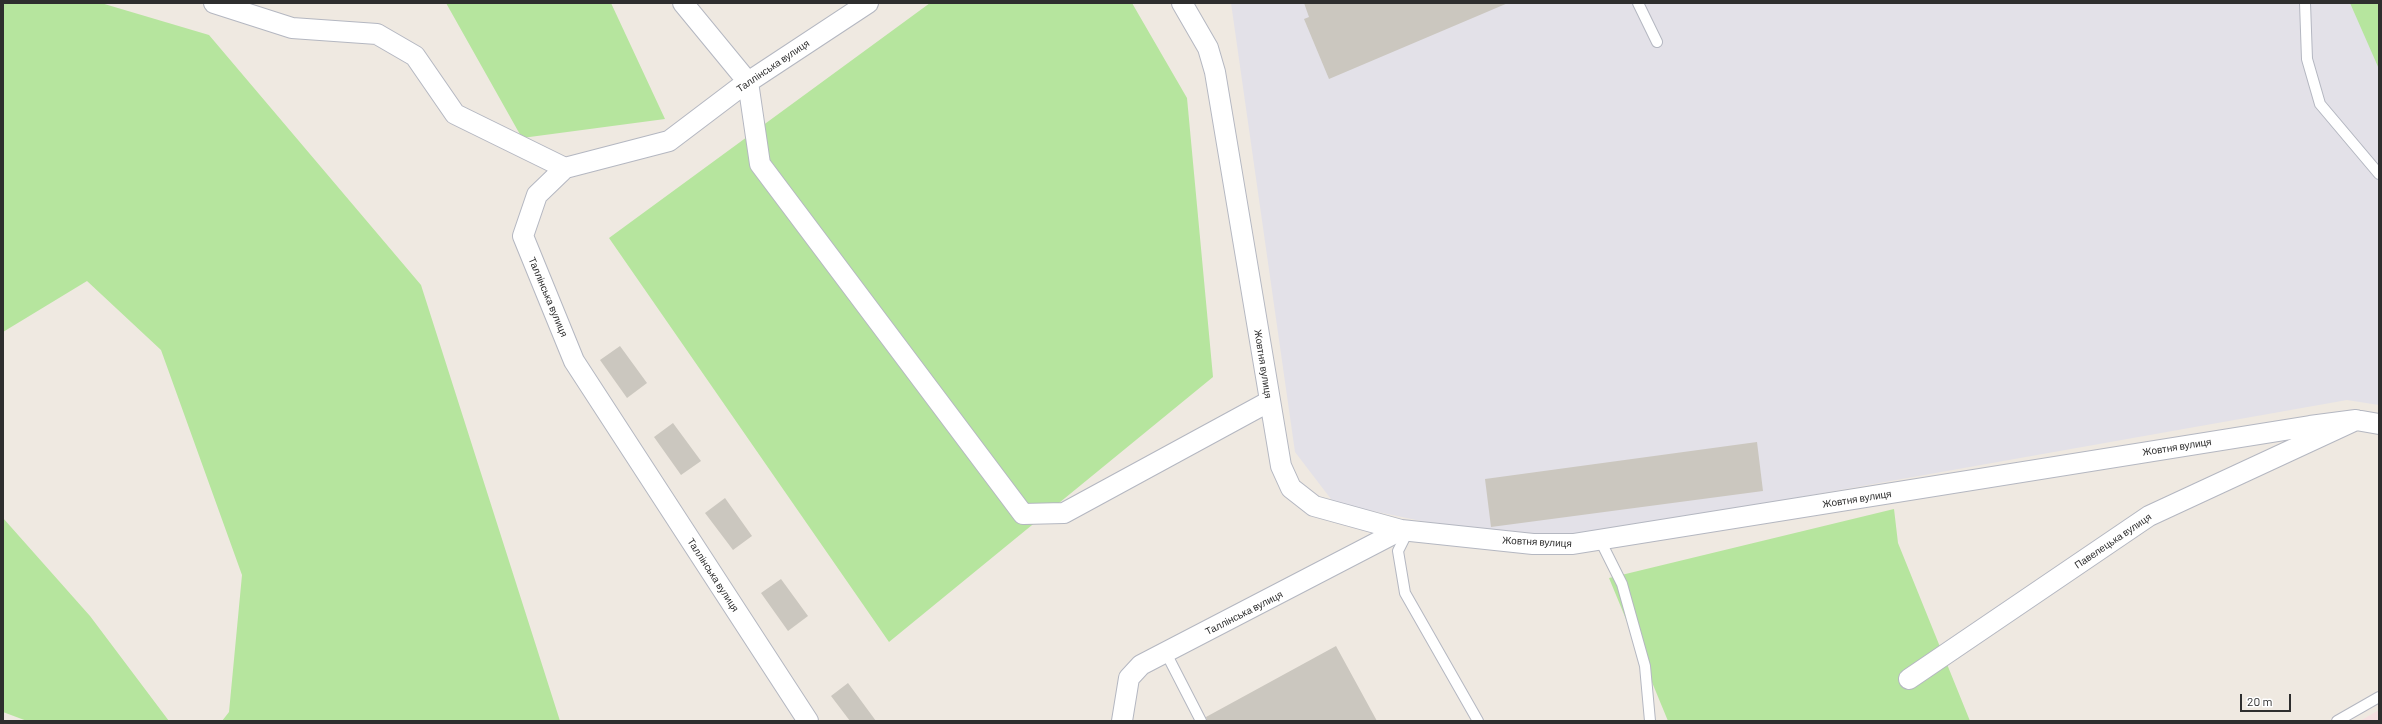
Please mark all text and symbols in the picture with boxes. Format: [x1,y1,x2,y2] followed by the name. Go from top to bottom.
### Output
[734,37,812,95] street label: Таллінська вулиця
[526,255,570,339] street label: Таллінська вулиця
[1252,329,1274,399] street label: Жовтня вулиця
[2142,436,2212,458] street label: Жовтня вулиця
[1822,488,1892,510] street label: Жовтня вулиця
[2072,511,2154,571] street label: Павелецька вулиця
[1502,534,1572,550] street label: Жовтня вулиця
[685,536,741,614] street label: Таллінська вулиця
[1203,588,1285,638] street label: Таллінська вулиця
[2242,686,2293,712] scale bar
[2247,694,2273,708] text: 20 m

